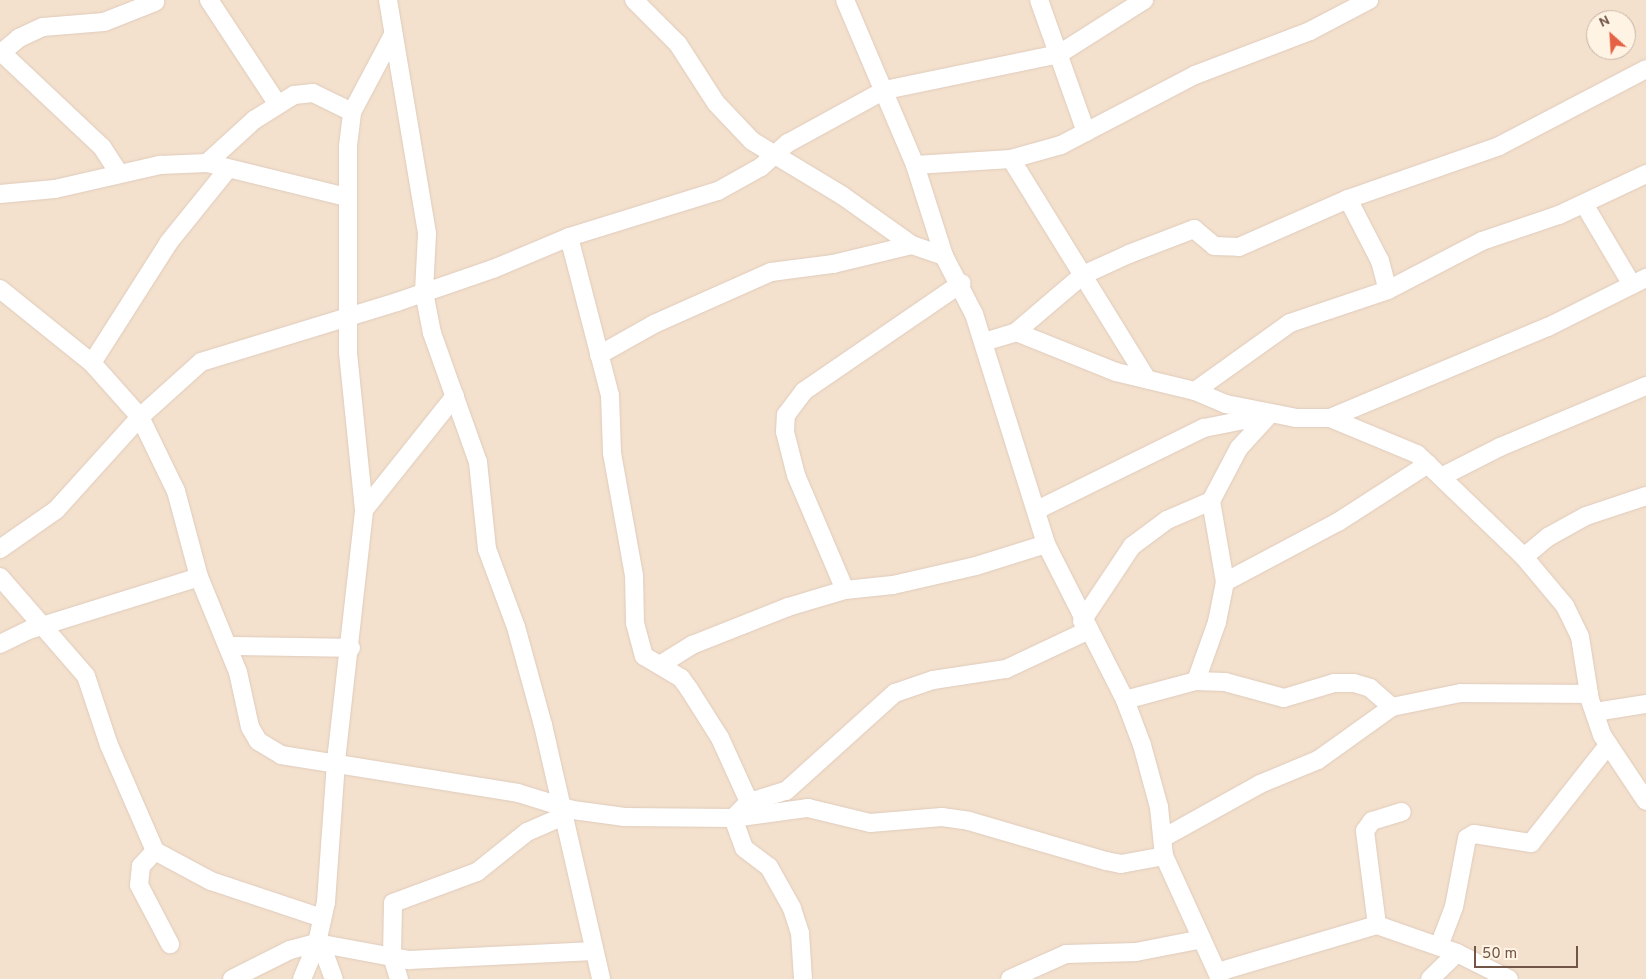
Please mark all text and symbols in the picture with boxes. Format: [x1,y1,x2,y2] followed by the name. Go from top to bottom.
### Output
[1586,10,1636,60] north arrow
[1596,12,1613,32] text: N
[1476,936,1580,968] scale bar
[1482,945,1517,964] text: 50 m

